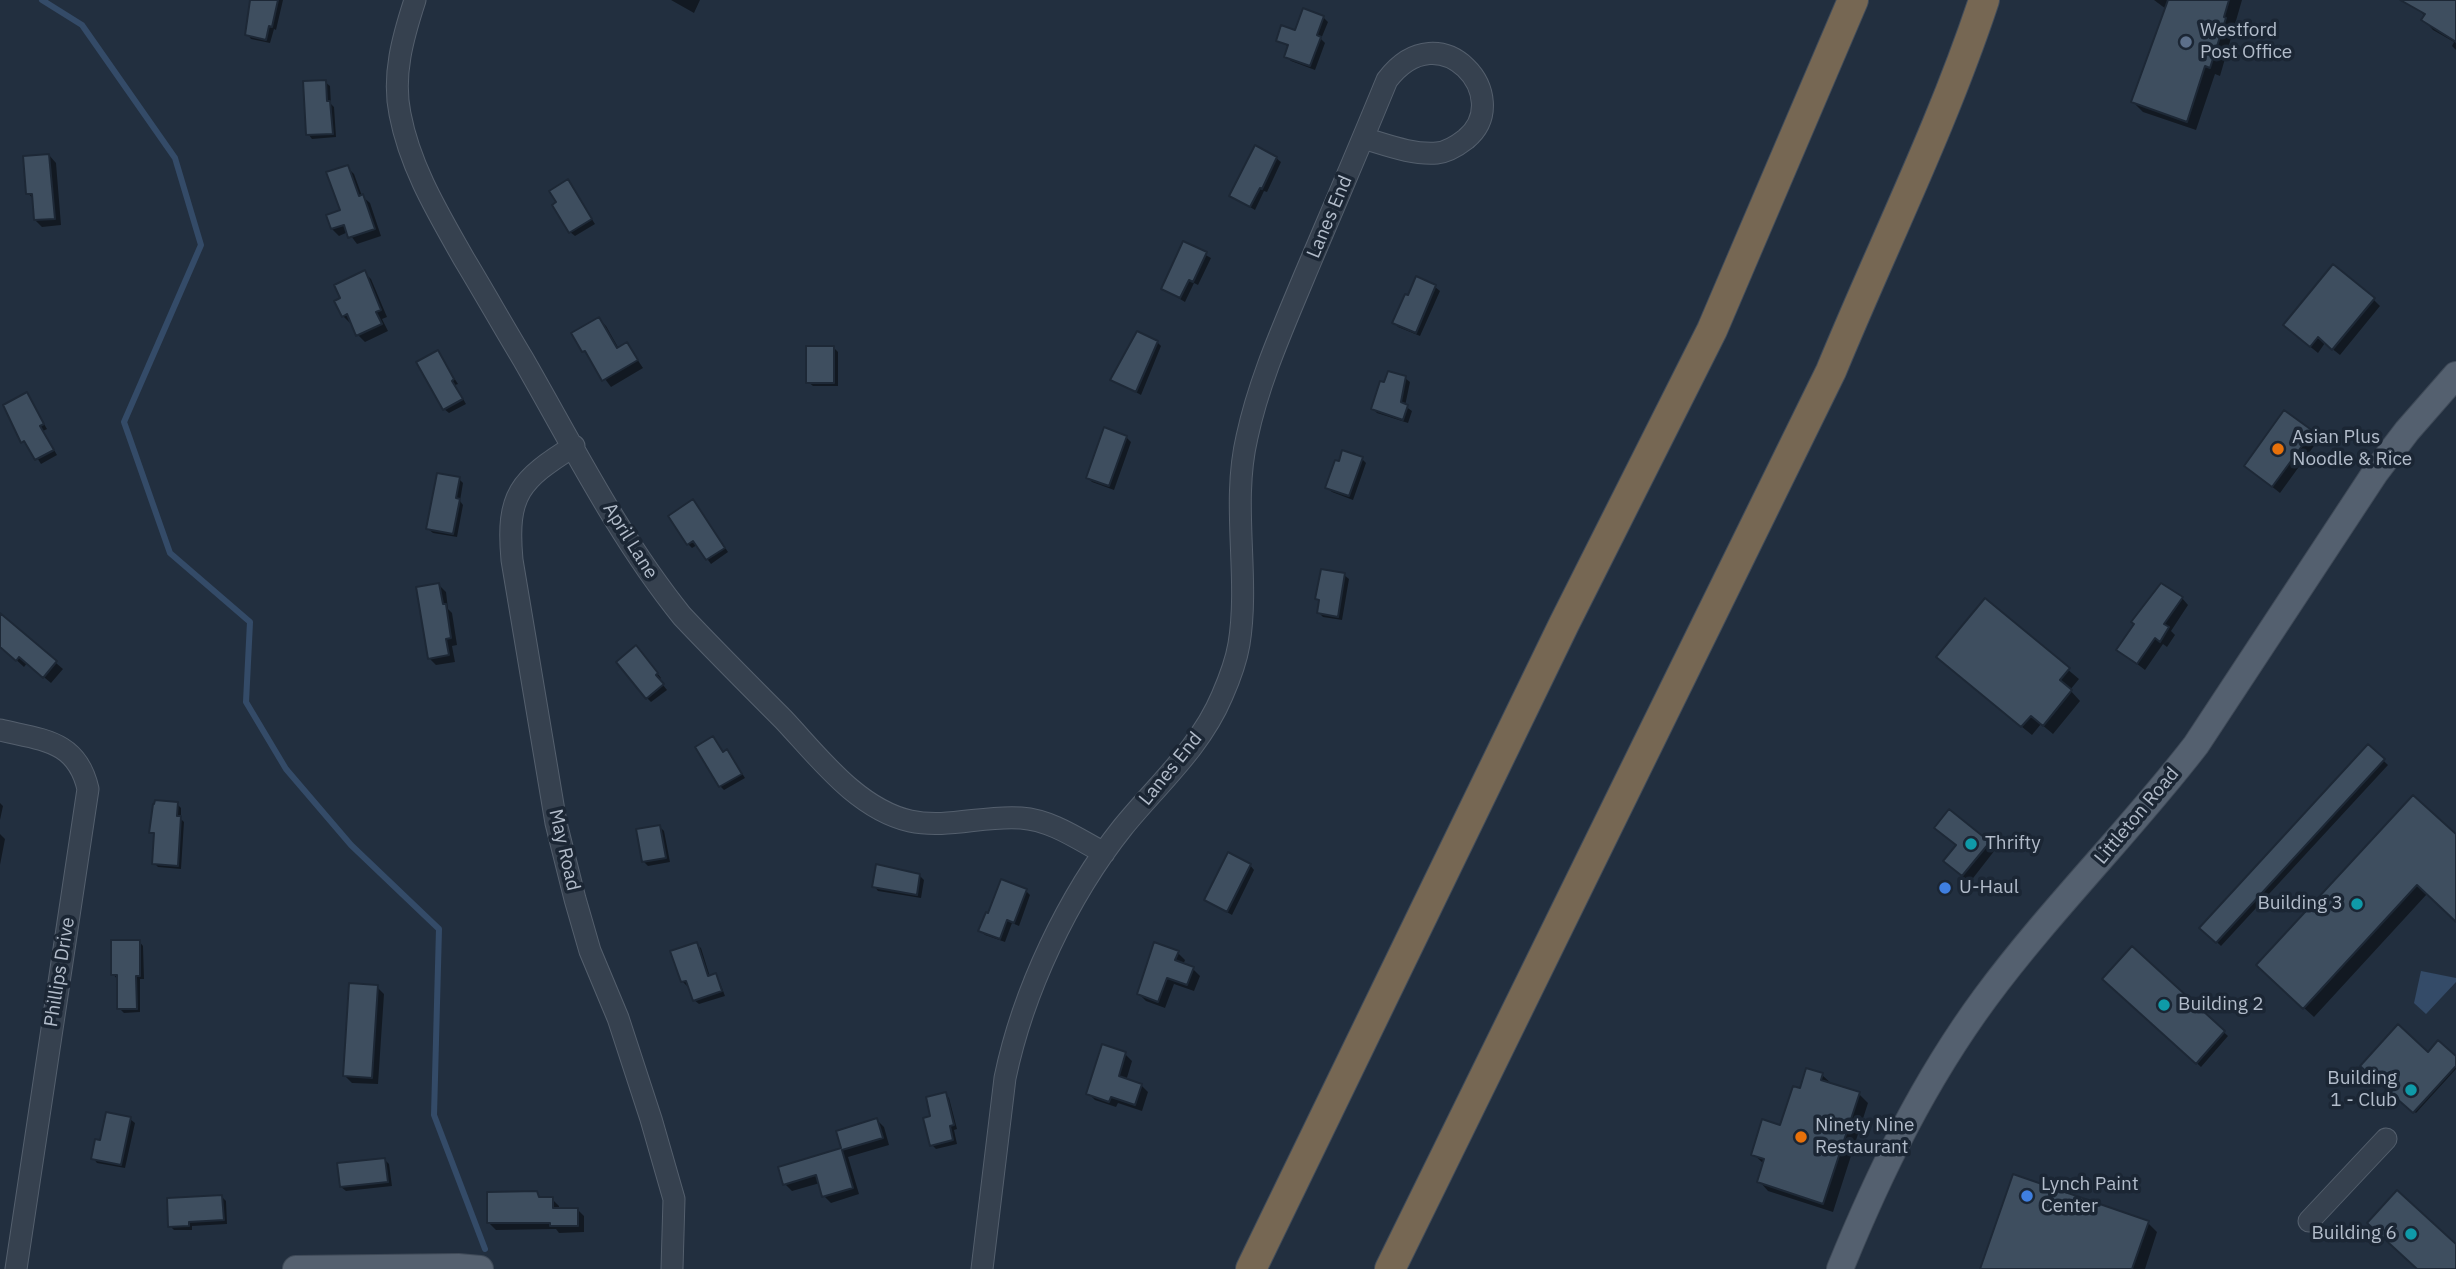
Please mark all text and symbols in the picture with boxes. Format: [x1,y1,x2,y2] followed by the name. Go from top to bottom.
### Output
[2200,20,2292,64] place label: Westford Post Office
[2178,34,2194,50] marker: Westford Post Office
[1302,172,1358,262] street label: Lanes End
[2292,427,2412,471] place label: Asian Plus Noodle & Rice
[2270,441,2286,457] marker: Asian Plus Noodle & Rice
[598,499,662,583] street label: April Lane
[1135,728,1207,810] street label: Lanes End
[2090,763,2184,869] street label: Littleton Road
[544,807,584,893] street label: May Road
[1985,833,2041,855] place label: Thrifty
[1963,836,1979,852] marker: Thrifty
[1959,877,2019,899] place label: U-Haul
[1937,880,1953,896] marker: U-Haul
[2257,893,2343,915] place label: Building 3
[2349,896,2365,912] marker: Building 3
[40,915,80,1029] street label: Phillips Drive
[2178,994,2264,1016] place label: Building 2
[2156,997,2172,1013] marker: Building 2
[2327,1068,2397,1112] place label: Building 1 - Club
[2403,1082,2419,1098] marker: Building 1 - Club
[1815,1115,1914,1159] place label: Ninety Nine Restaurant
[1793,1129,1809,1145] marker: Ninety Nine Restaurant
[2041,1174,2139,1218] place label: Lynch Paint Center
[2019,1188,2035,1204] marker: Lynch Paint Center
[2311,1223,2397,1245] place label: Building 6
[2403,1226,2419,1242] marker: Building 6

